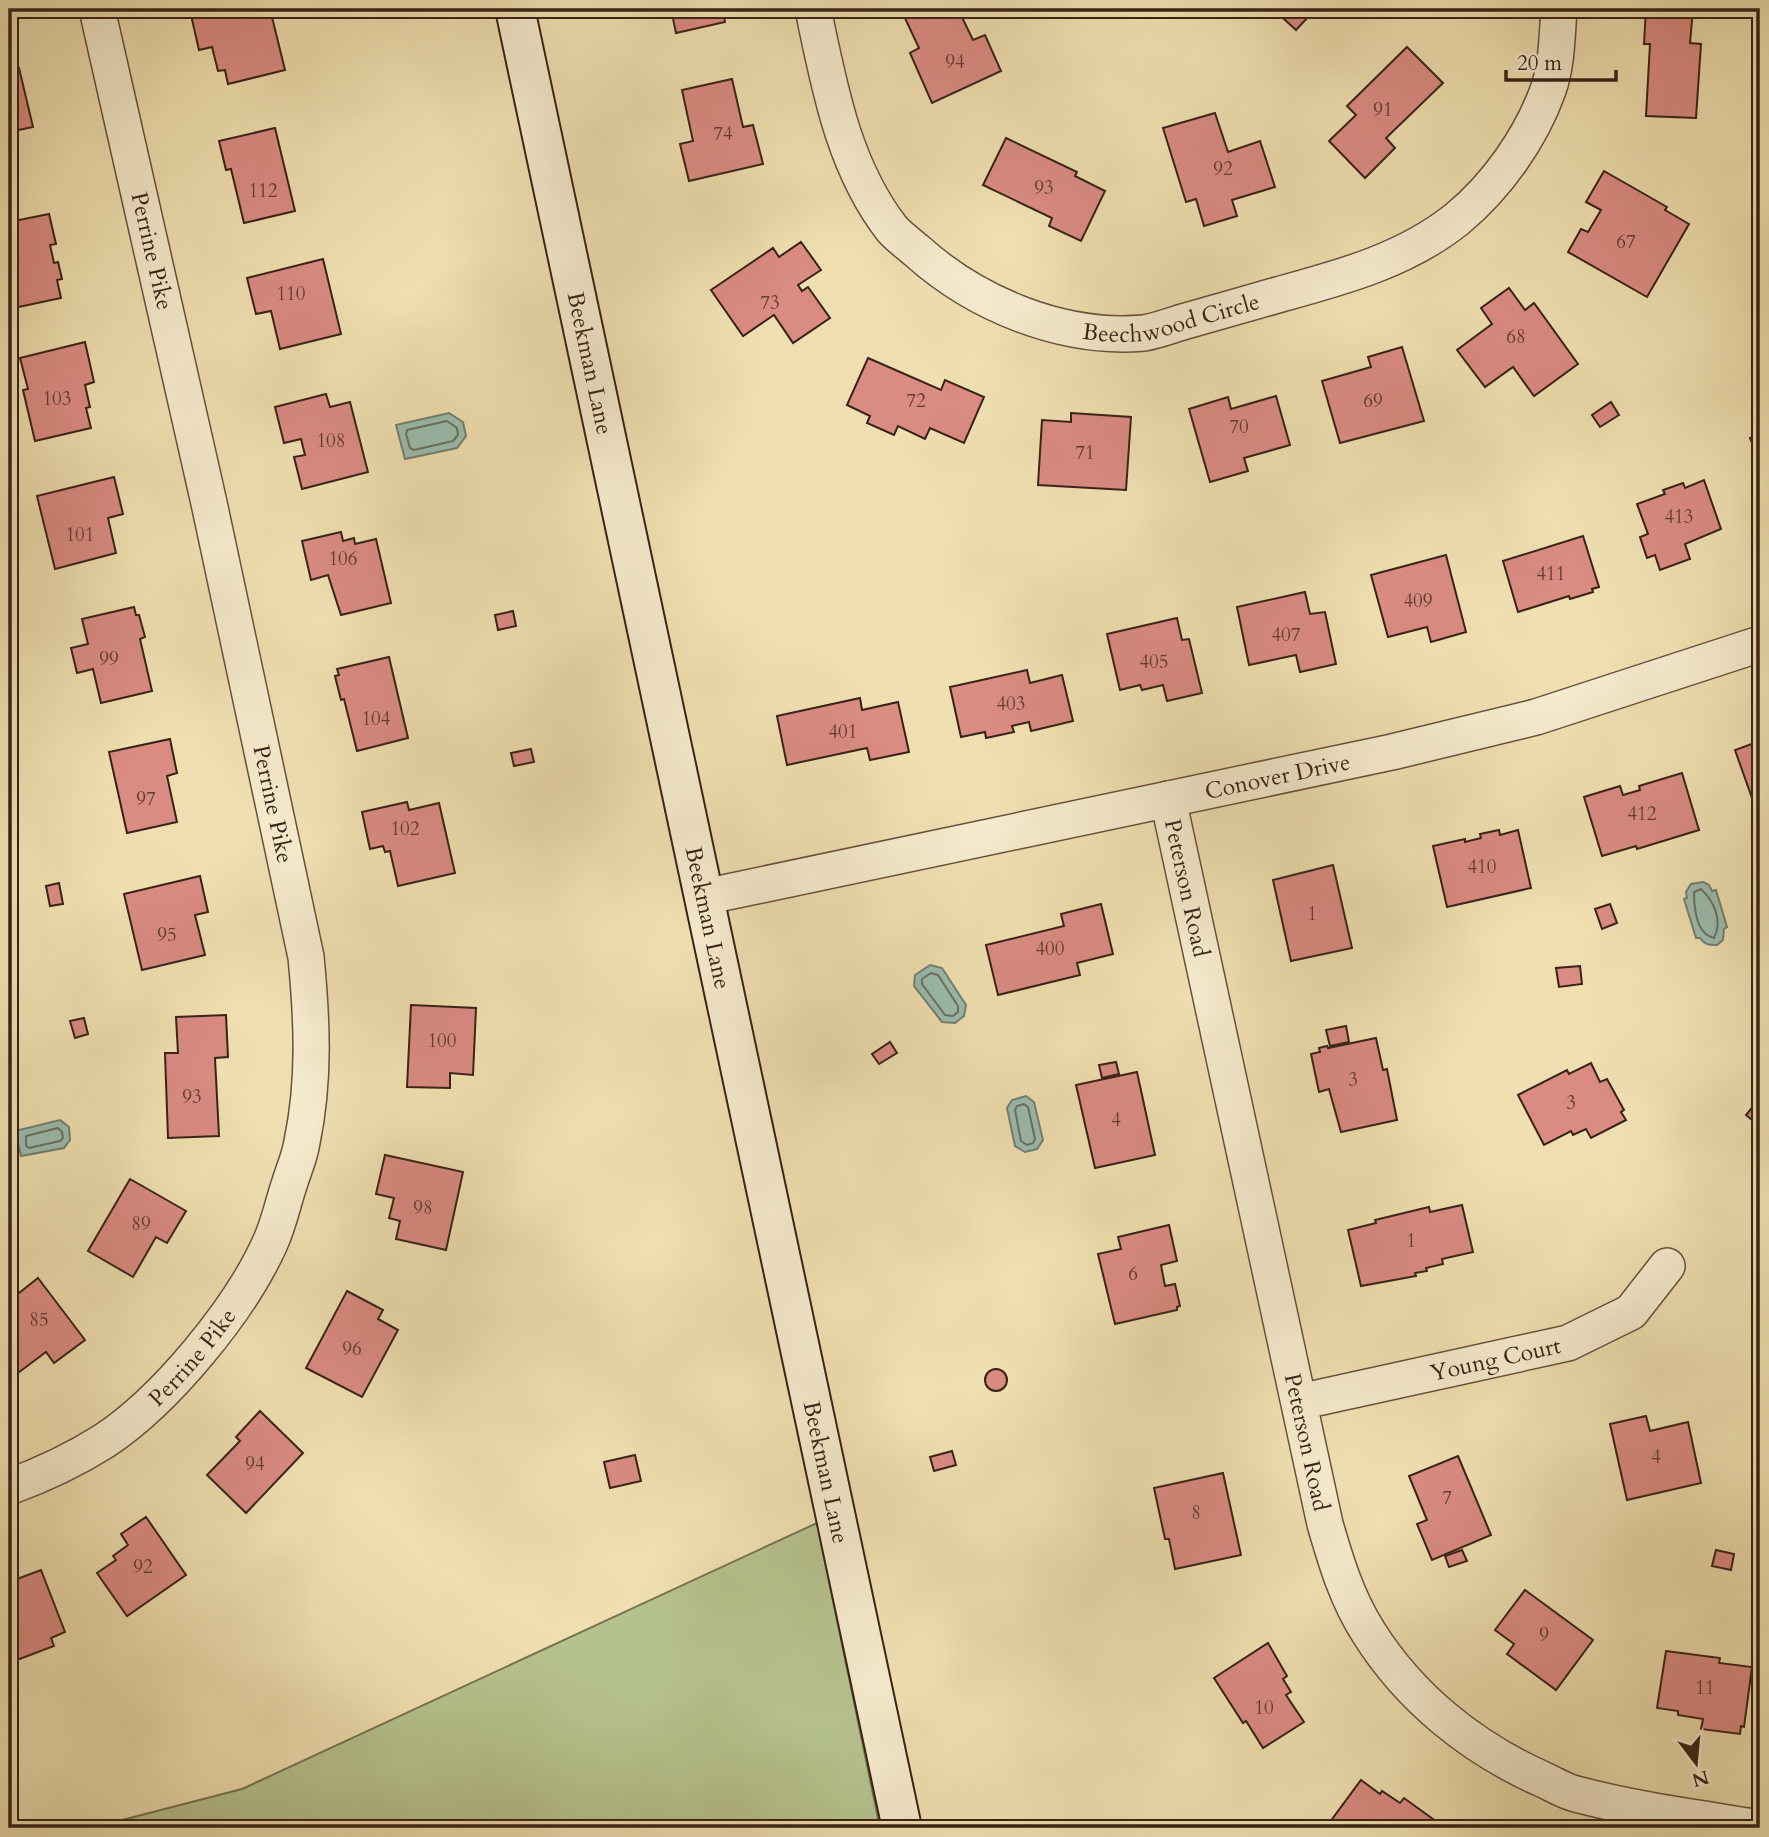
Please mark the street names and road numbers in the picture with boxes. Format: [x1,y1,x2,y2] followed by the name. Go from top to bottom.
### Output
[123,189,181,313] street label: Perrine Pike
[1081,285,1263,349] street label: Beechwood Circle
[560,289,621,437] street label: Beekman Lane
[245,742,301,866] street label: Perrine Pike
[1202,746,1353,807] street label: Conover Drive
[1157,816,1217,960] street label: Peterson Road
[678,844,739,992] street label: Beekman Lane
[141,1302,243,1413] street label: Perrine Pike
[1427,1330,1563,1388] street label: Young Court
[1277,1370,1337,1515] street label: Peterson Road
[796,1398,857,1546] street label: Beekman Lane

